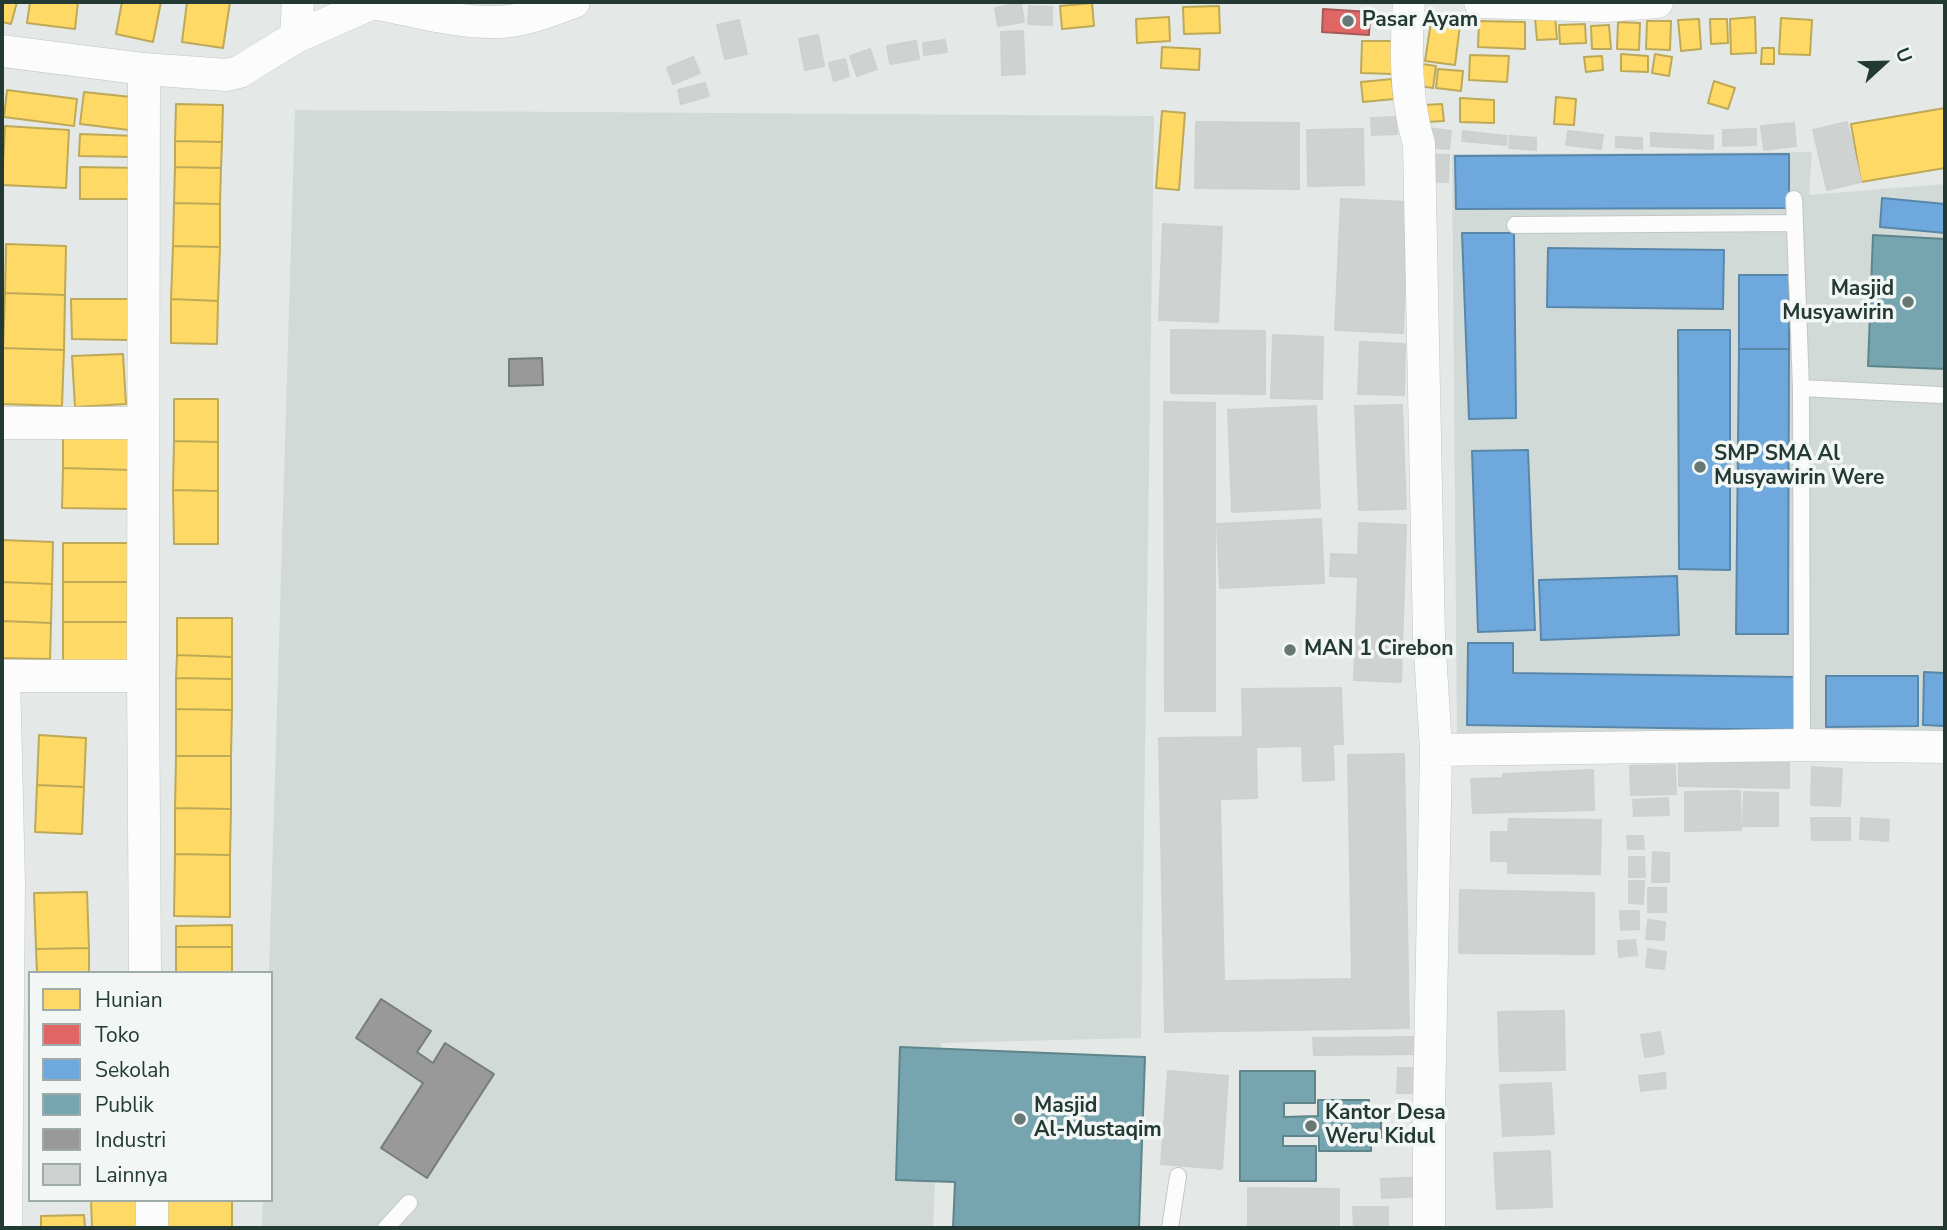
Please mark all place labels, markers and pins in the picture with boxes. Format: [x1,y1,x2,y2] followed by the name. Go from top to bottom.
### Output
[1362,8,1478,34] place label: Pasar Ayam
[1340,13,1356,29] marker: Pasar Ayam
[1782,277,1894,327] place label: Masjid Musyawirin
[1900,294,1916,310] marker: Masjid Musyawirin
[1714,442,1884,492] place label: SMP SMA Al Musyawirin Were
[1692,459,1708,475] marker: SMP SMA Al Musyawirin Were
[1304,637,1454,663] place label: MAN 1 Cirebon
[1282,642,1298,658] marker: MAN 1 Cirebon
[1034,1094,1162,1144] place label: Masjid Al-Mustaqim
[1325,1101,1446,1151] place label: Kantor Desa Weru Kidul
[1012,1111,1028,1127] marker: Masjid Al-Mustaqim
[1303,1118,1319,1134] marker: Kantor Desa Weru Kidul

